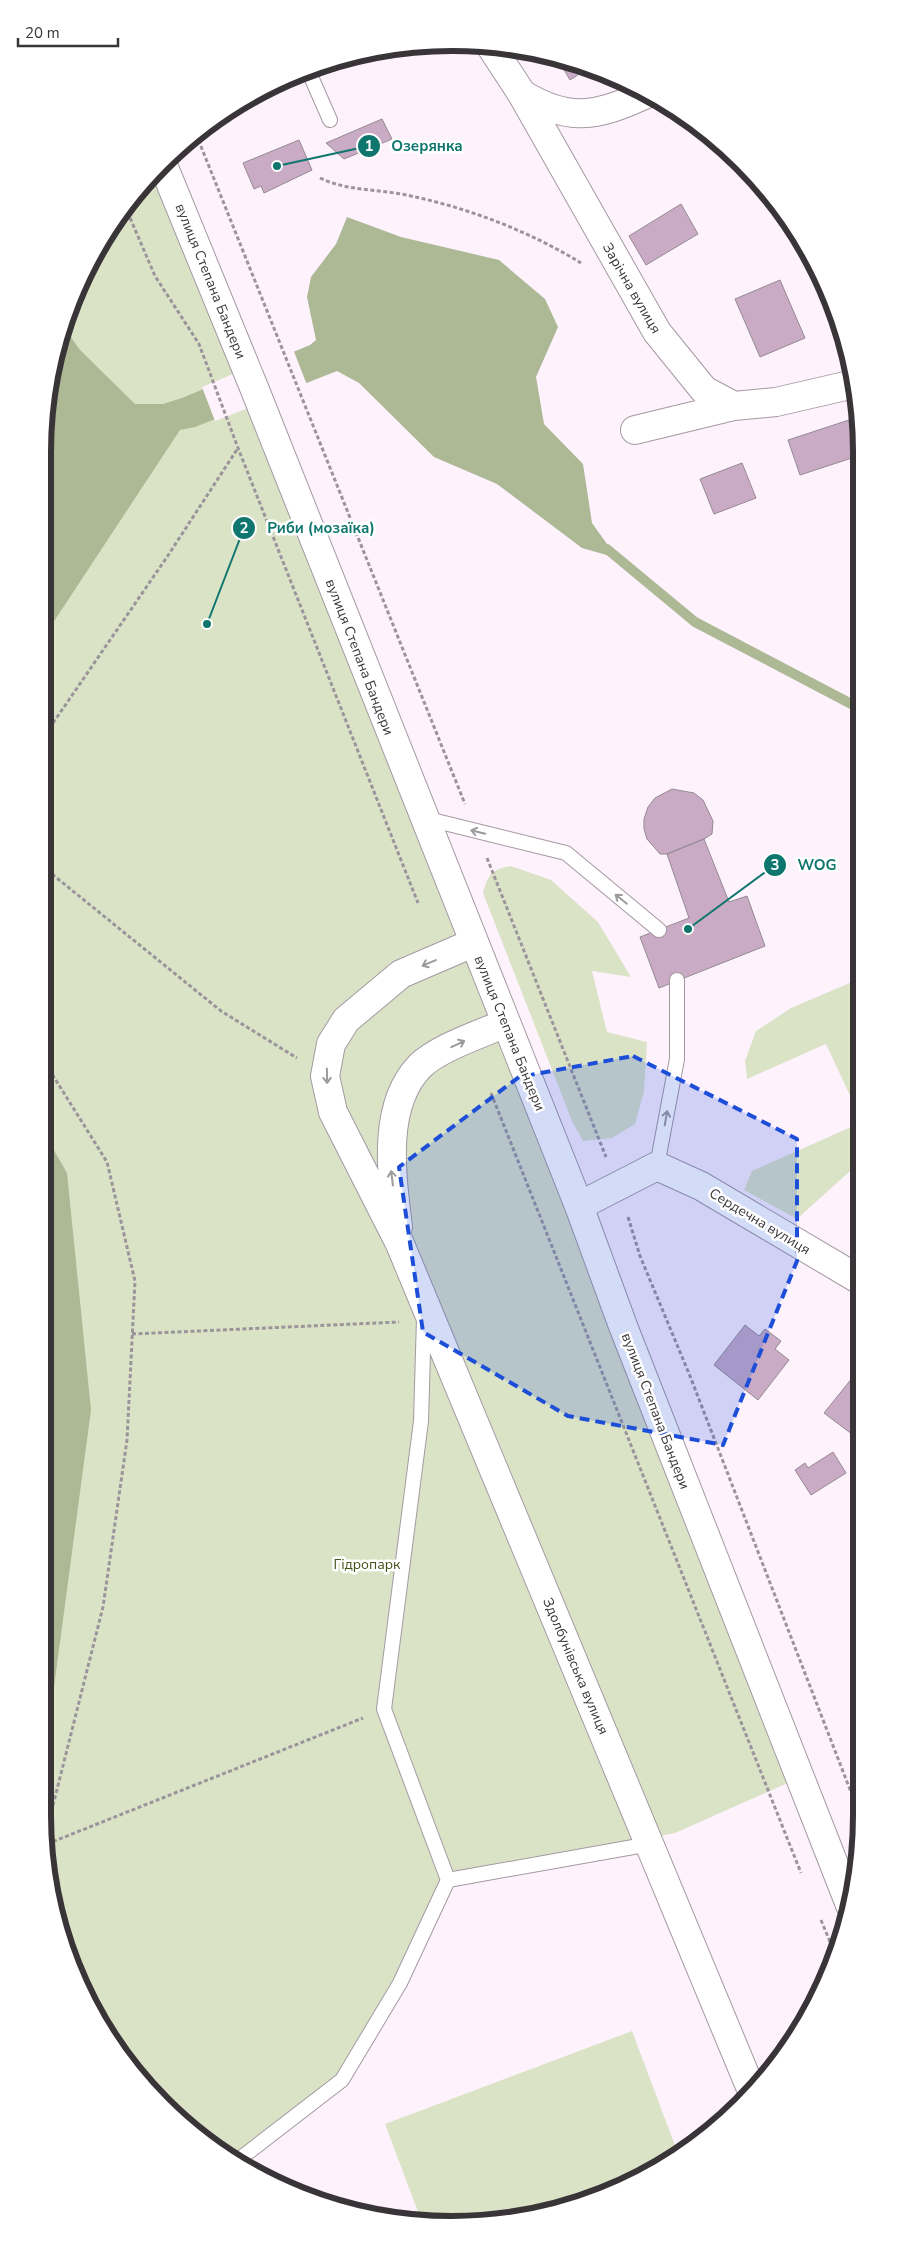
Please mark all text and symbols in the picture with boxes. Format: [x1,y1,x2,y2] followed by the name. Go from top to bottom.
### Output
[18,15,118,47] scale bar
[25,23,60,43] text: 20 m
[357,131,473,161] callout: Озерянка
[364,136,374,156] text: 1
[391,136,463,156] text: Озерянка
[171,201,250,362] street label: вулиця Степана Бандери
[598,239,665,337] street label: Зарічна вулиця
[232,513,384,543] callout: Риби (мозаїка)
[239,518,249,538] text: 2
[267,518,375,538] text: Риби (мозаїка)
[321,576,398,738] street label: вулиця Степана Бандери
[470,827,486,836] one-way arrow
[762,850,847,880] callout: WOG
[770,855,780,875] text: 3
[797,855,837,875] text: WOG
[615,894,628,905] one-way arrow
[470,953,549,1114] street label: вулиця Степана Бандери
[422,958,437,968] one-way arrow
[450,1038,465,1048] one-way arrow
[322,1067,331,1083] one-way arrow
[662,1111,672,1127] one-way arrow
[387,1170,397,1186] one-way arrow
[706,1184,814,1259] street label: Сердечна вулиця
[617,1330,694,1492] street label: вулиця Степана Бандери
[334,1555,401,1574] park label: Гідропарк
[538,1595,613,1737] street label: Здолбунівська вулиця

